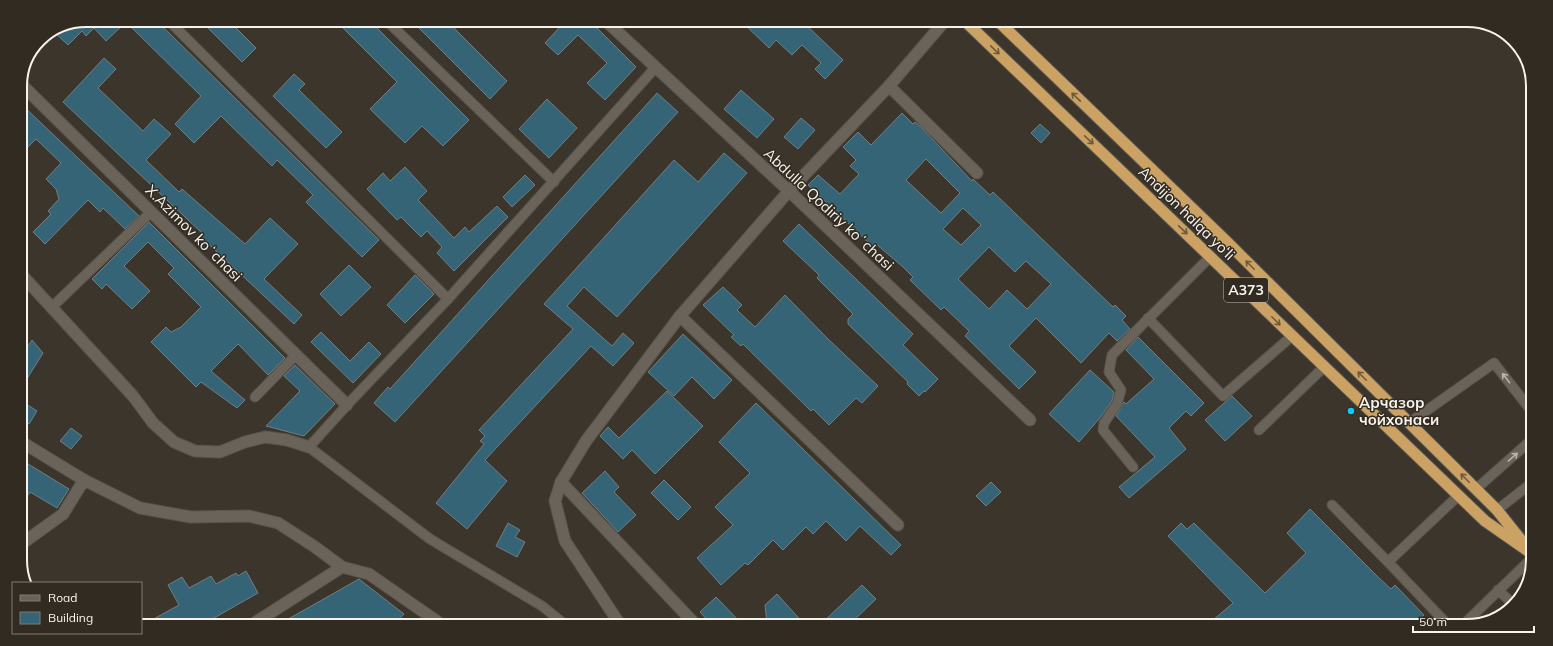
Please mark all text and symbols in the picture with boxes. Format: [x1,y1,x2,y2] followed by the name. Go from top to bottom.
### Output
[990,46,1000,55] one-way arrow
[1071,92,1081,102] one-way arrow
[1084,135,1094,145] one-way arrow
[760,144,898,274] street label: Abdulla Qodiriy koʻchasi
[1135,162,1239,264] street label: Andijon halqa yo‘li
[142,181,246,285] street label: X.Azimov koʻchasi
[1178,225,1189,234] one-way arrow
[1245,260,1255,270] one-way arrow
[1224,278,1268,302] road number: A373
[1271,316,1281,326] one-way arrow
[1357,372,1367,381] one-way arrow
[1501,373,1510,384] one-way arrow
[1359,393,1439,429] place label: Арчазор чойхонаси
[1346,406,1356,416] marker: Арчазор чойхонаси
[1508,452,1518,461] one-way arrow
[1460,473,1470,483] one-way arrow
[12,582,142,634] legend
[48,590,77,605] text: Road
[1413,608,1534,634] scale bar
[48,610,93,625] text: Building
[1419,614,1447,629] text: 50 m

